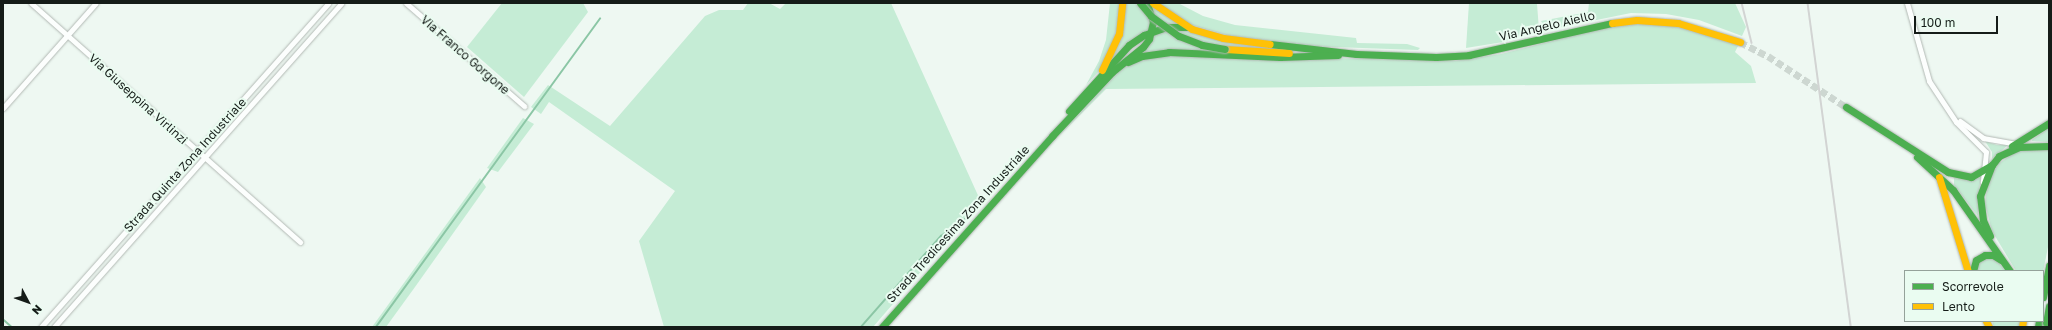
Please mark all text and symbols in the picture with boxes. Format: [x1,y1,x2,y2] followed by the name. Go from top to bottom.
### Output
[1498,8,1596,44] street label: Via Angelo Aiello
[1916,8,2000,34] scale bar
[418,13,512,97] street label: Via Franco Gorgone
[1921,15,1955,30] text: 100 m
[86,51,190,147] street label: Via Giuseppina Virlinzi
[121,95,249,235] street label: Strada Quinta Zona Industriale
[884,143,1032,305] street label: Strada Tredicesima Zona Industriale
[1904,270,2044,322] legend
[1942,279,2004,294] text: Scorrevole
[8,282,48,322] north arrow
[1942,299,1975,314] text: Lento
[30,303,45,318] text: N

